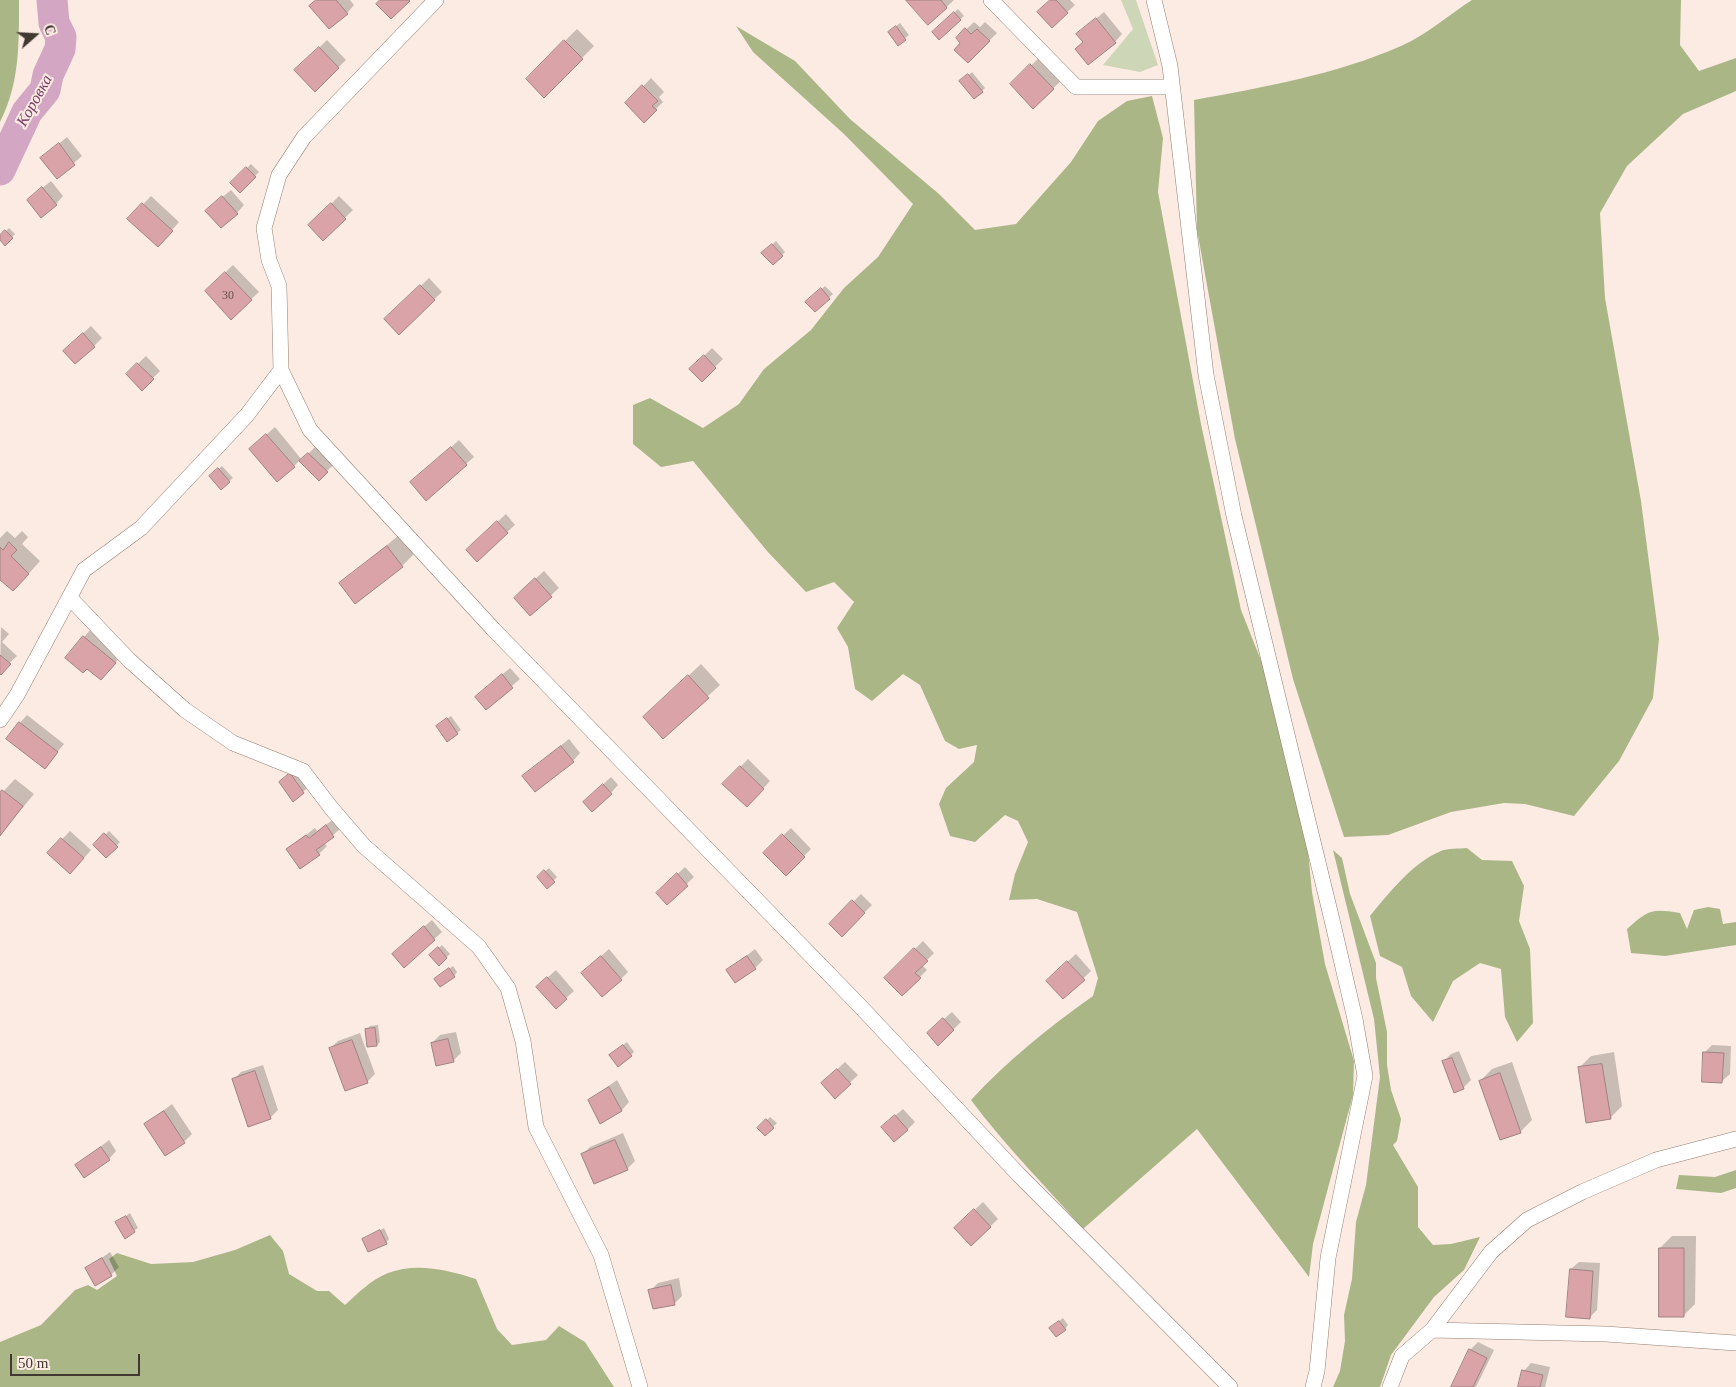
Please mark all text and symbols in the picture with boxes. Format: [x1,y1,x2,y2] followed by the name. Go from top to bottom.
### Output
[10,10,60,60] north arrow
[41,23,58,37] text: С
[13,72,57,130] water label: Коровка
[222,289,234,303] house number: 30
[12,1344,142,1376] scale bar
[18,1355,48,1371] text: 50 m

